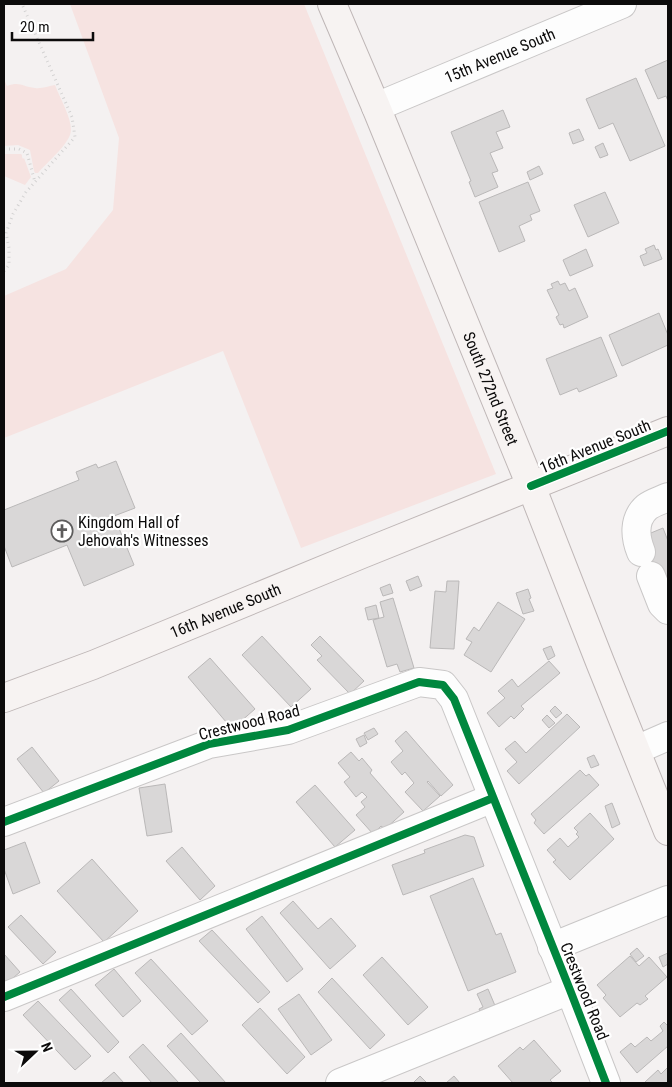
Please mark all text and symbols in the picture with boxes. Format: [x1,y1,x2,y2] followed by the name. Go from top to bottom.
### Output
[12,10,94,42] scale bar
[20,18,50,36] text: 20 m
[442,24,558,87] street label: 15th Avenue South
[459,329,522,448] street label: South 272nd Street
[537,416,654,477] street label: 16th Avenue South
[78,513,209,550] place label: Kingdom Hall of Jehovah's Witnesses
[50,519,74,543] church icon: Kingdom Hall of Jehovah's Witnesses
[167,580,284,642] street label: 16th Avenue South
[197,701,302,744] street label: Crestwood Road
[556,940,613,1043] street label: Crestwood Road
[10,1027,60,1077] north arrow
[38,1040,56,1054] text: N

